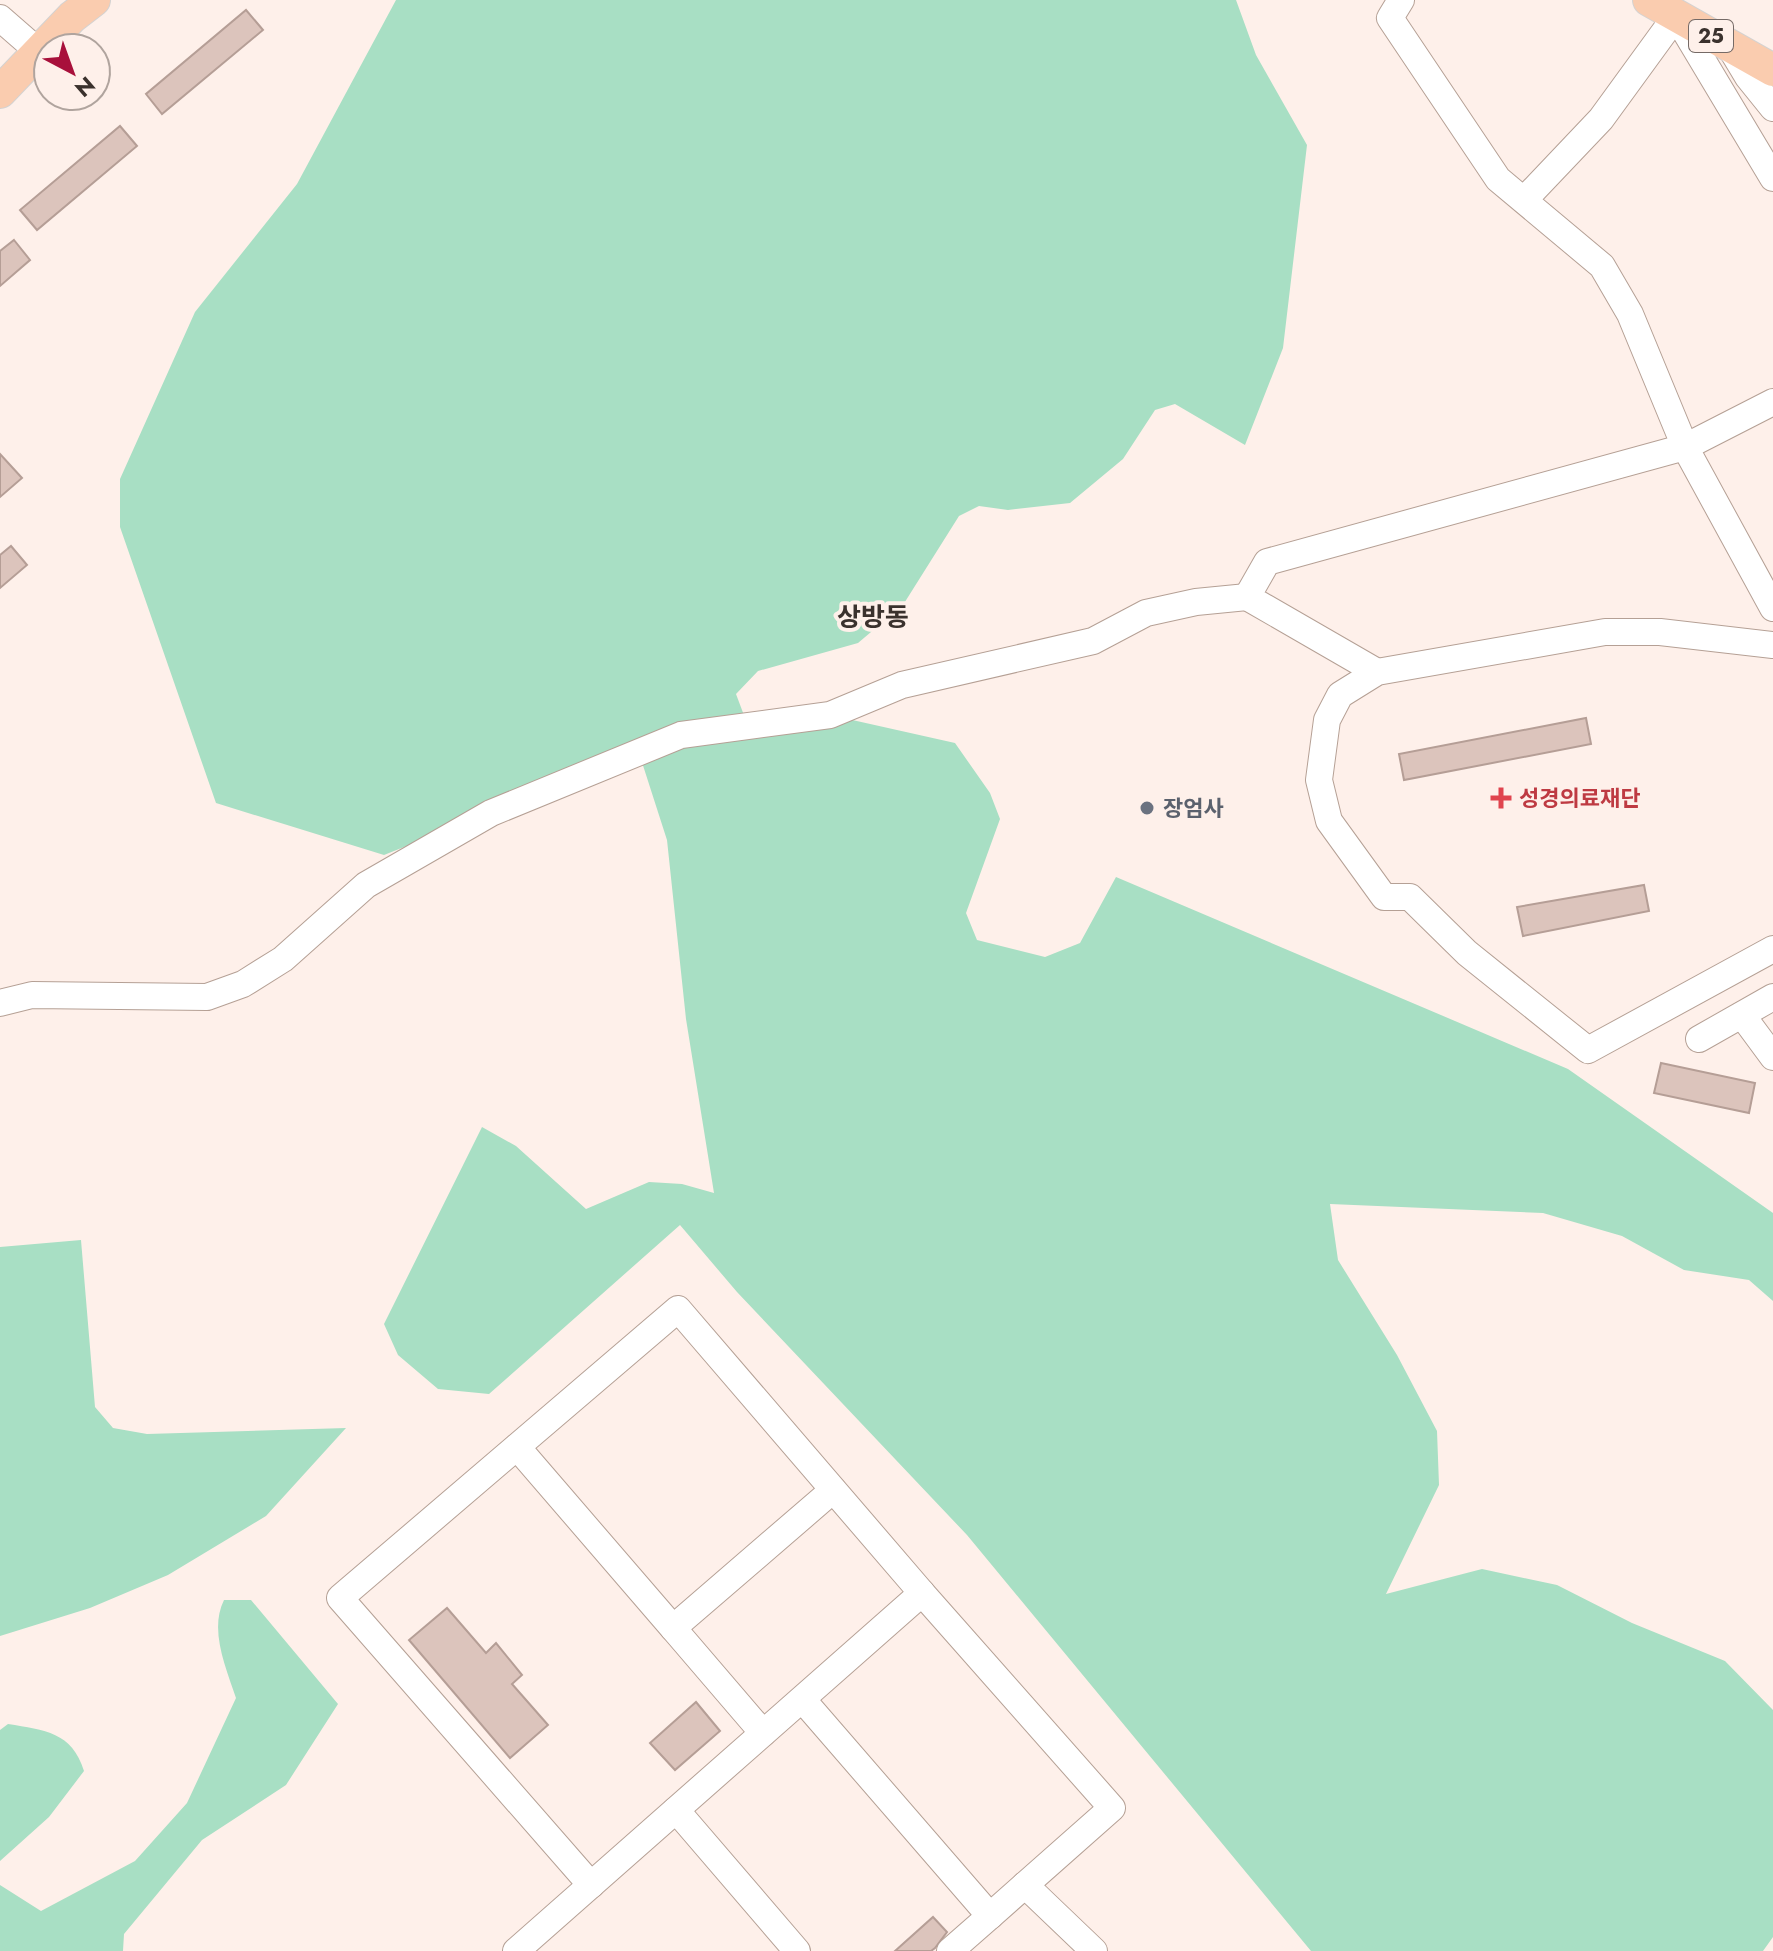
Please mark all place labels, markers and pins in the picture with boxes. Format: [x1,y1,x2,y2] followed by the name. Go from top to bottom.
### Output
[1519,782,1640,814] place label: 성경의료재단
[1490,787,1512,809] marker: 성경의료재단
[1163,792,1224,824] place label: 장엄사
[1138,799,1156,817] marker: 장엄사

